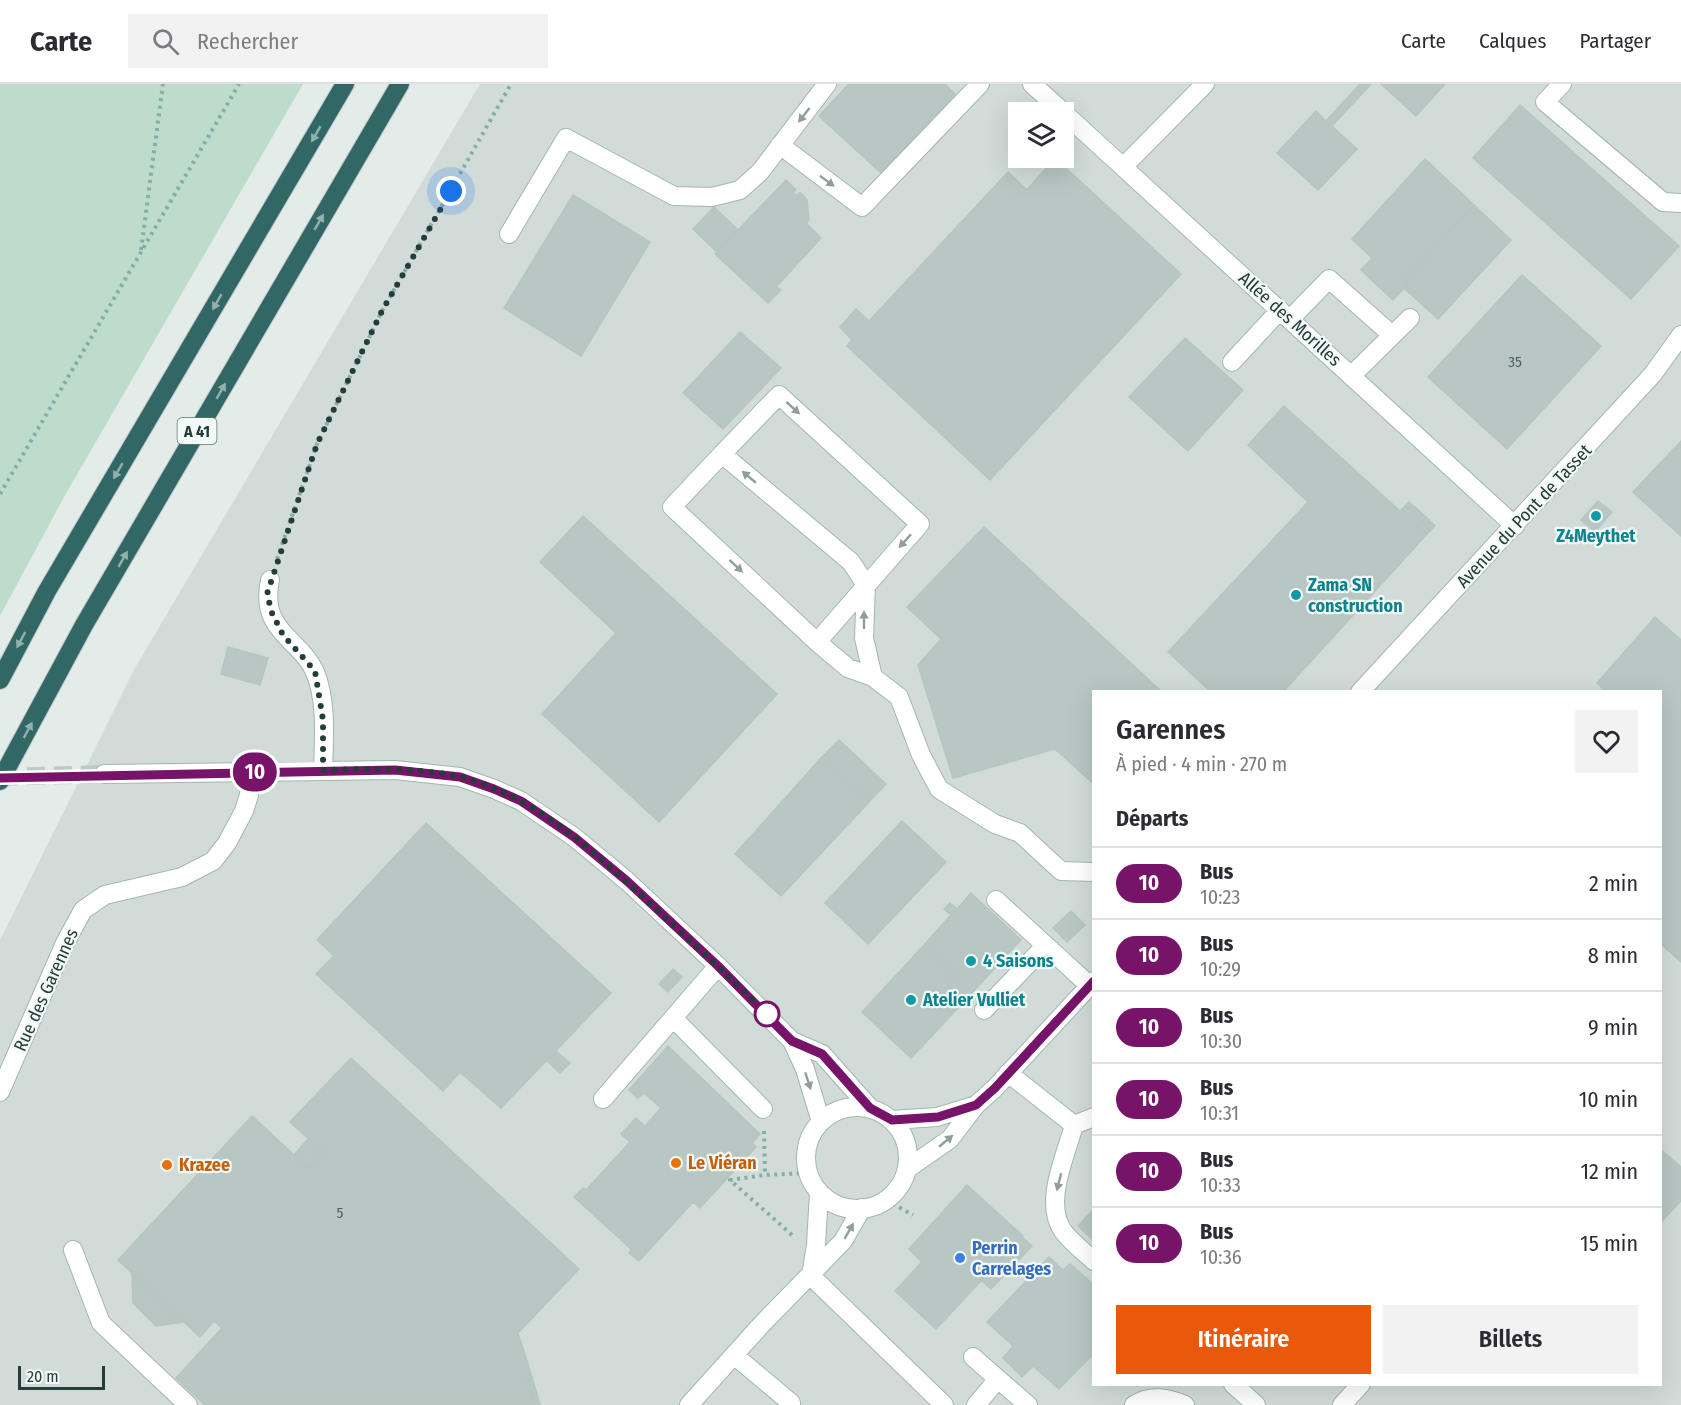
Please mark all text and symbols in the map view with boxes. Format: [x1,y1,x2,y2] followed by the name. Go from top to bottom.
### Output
[128,14,548,68] search box
[30,25,92,58] text: Carte
[149,25,182,58] icon: search
[197,28,298,55] text: Rechercher
[1401,28,1446,54] text: Carte
[1479,28,1546,54] text: Calques
[1579,28,1651,54] text: Partager
[1008,102,1074,168] map controls
[1008,102,1074,168] button: layers
[798,107,810,122] one-way arrow
[310,126,321,142] one-way arrow
[819,174,835,187] one-way arrow
[436,176,466,206] your location
[314,213,324,230] one-way arrow
[1234,267,1346,371] street label: Allée des Morilles
[212,294,222,311] one-way arrow
[1508,353,1522,371] house number: 35
[216,382,226,399] one-way arrow
[785,401,800,414] one-way arrow
[178,418,216,444] road number: A 41
[1452,440,1596,592] street label: Avenue du Pont de Tasset
[112,463,123,479] one-way arrow
[741,470,757,483] one-way arrow
[1589,509,1603,523] marker: Z4Meythet
[1556,525,1636,547] place label: Z4Meythet
[898,534,912,549] one-way arrow
[117,551,128,567] one-way arrow
[728,559,743,573] one-way arrow
[1308,574,1403,617] place label: Zama SN construction
[1289,588,1303,602] marker: Zama SN construction
[859,610,869,629] one-way arrow
[16,632,26,649] one-way arrow
[1575,710,1638,773] button: heart
[1116,713,1225,746] text: Garennes
[23,721,33,738] one-way arrow
[228,752,282,792] line badge: 10
[1116,752,1287,776] text: À pied · 4 min · 270 m
[245,759,265,785] text: 10
[1116,805,1188,832] text: Départs
[1200,858,1233,885] text: Bus
[1139,870,1159,896] text: 10
[1589,870,1638,897] text: 2 min
[1200,885,1240,909] text: 10:23
[9,925,83,1055] street label: Rue des Garennes
[1200,930,1233,957] text: Bus
[1139,942,1159,968] text: 10
[1588,942,1638,969] text: 8 min
[983,950,1054,972] place label: 4 Saisons
[964,954,978,968] marker: 4 Saisons
[1200,957,1241,981] text: 10:29
[922,989,1026,1011] place label: Atelier Vulliet
[904,993,918,1007] marker: Atelier Vulliet
[754,1001,780,1027] unlabelled marker
[1200,1002,1233,1029] text: Bus
[1139,1014,1159,1040] text: 10
[1588,1014,1638,1041] text: 9 min
[1200,1029,1242,1053] text: 10:30
[804,1072,813,1090] one-way arrow
[1200,1074,1233,1101] text: Bus
[1139,1086,1159,1112] text: 10
[1579,1086,1638,1113] text: 10 min
[1200,1101,1239,1125] text: 10:31
[938,1135,953,1148] one-way arrow
[1200,1146,1233,1173] text: Bus
[688,1152,757,1174] place label: Le Viéran
[179,1154,230,1176] place label: Krazee
[669,1156,683,1170] marker: Le Viéran
[160,1158,174,1172] marker: Krazee
[1139,1158,1159,1184] text: 10
[1580,1158,1638,1185] text: 12 min
[1054,1173,1064,1191] one-way arrow
[1200,1173,1241,1197] text: 10:33
[337,1204,344,1222] house number: 5
[1200,1218,1233,1245] text: Bus
[844,1222,854,1239] one-way arrow
[1139,1230,1159,1256] text: 10
[1580,1230,1638,1257] text: 15 min
[972,1237,1051,1280] place label: Perrin Carrelages
[1200,1245,1242,1269] text: 10:36
[953,1251,967,1265] marker: Perrin Carrelages
[1116,1305,1371,1374] button: Itinéraire
[1383,1305,1638,1374] button: Billets
[18,1363,105,1390] scale bar
[27,1367,58,1386] text: 20 m

